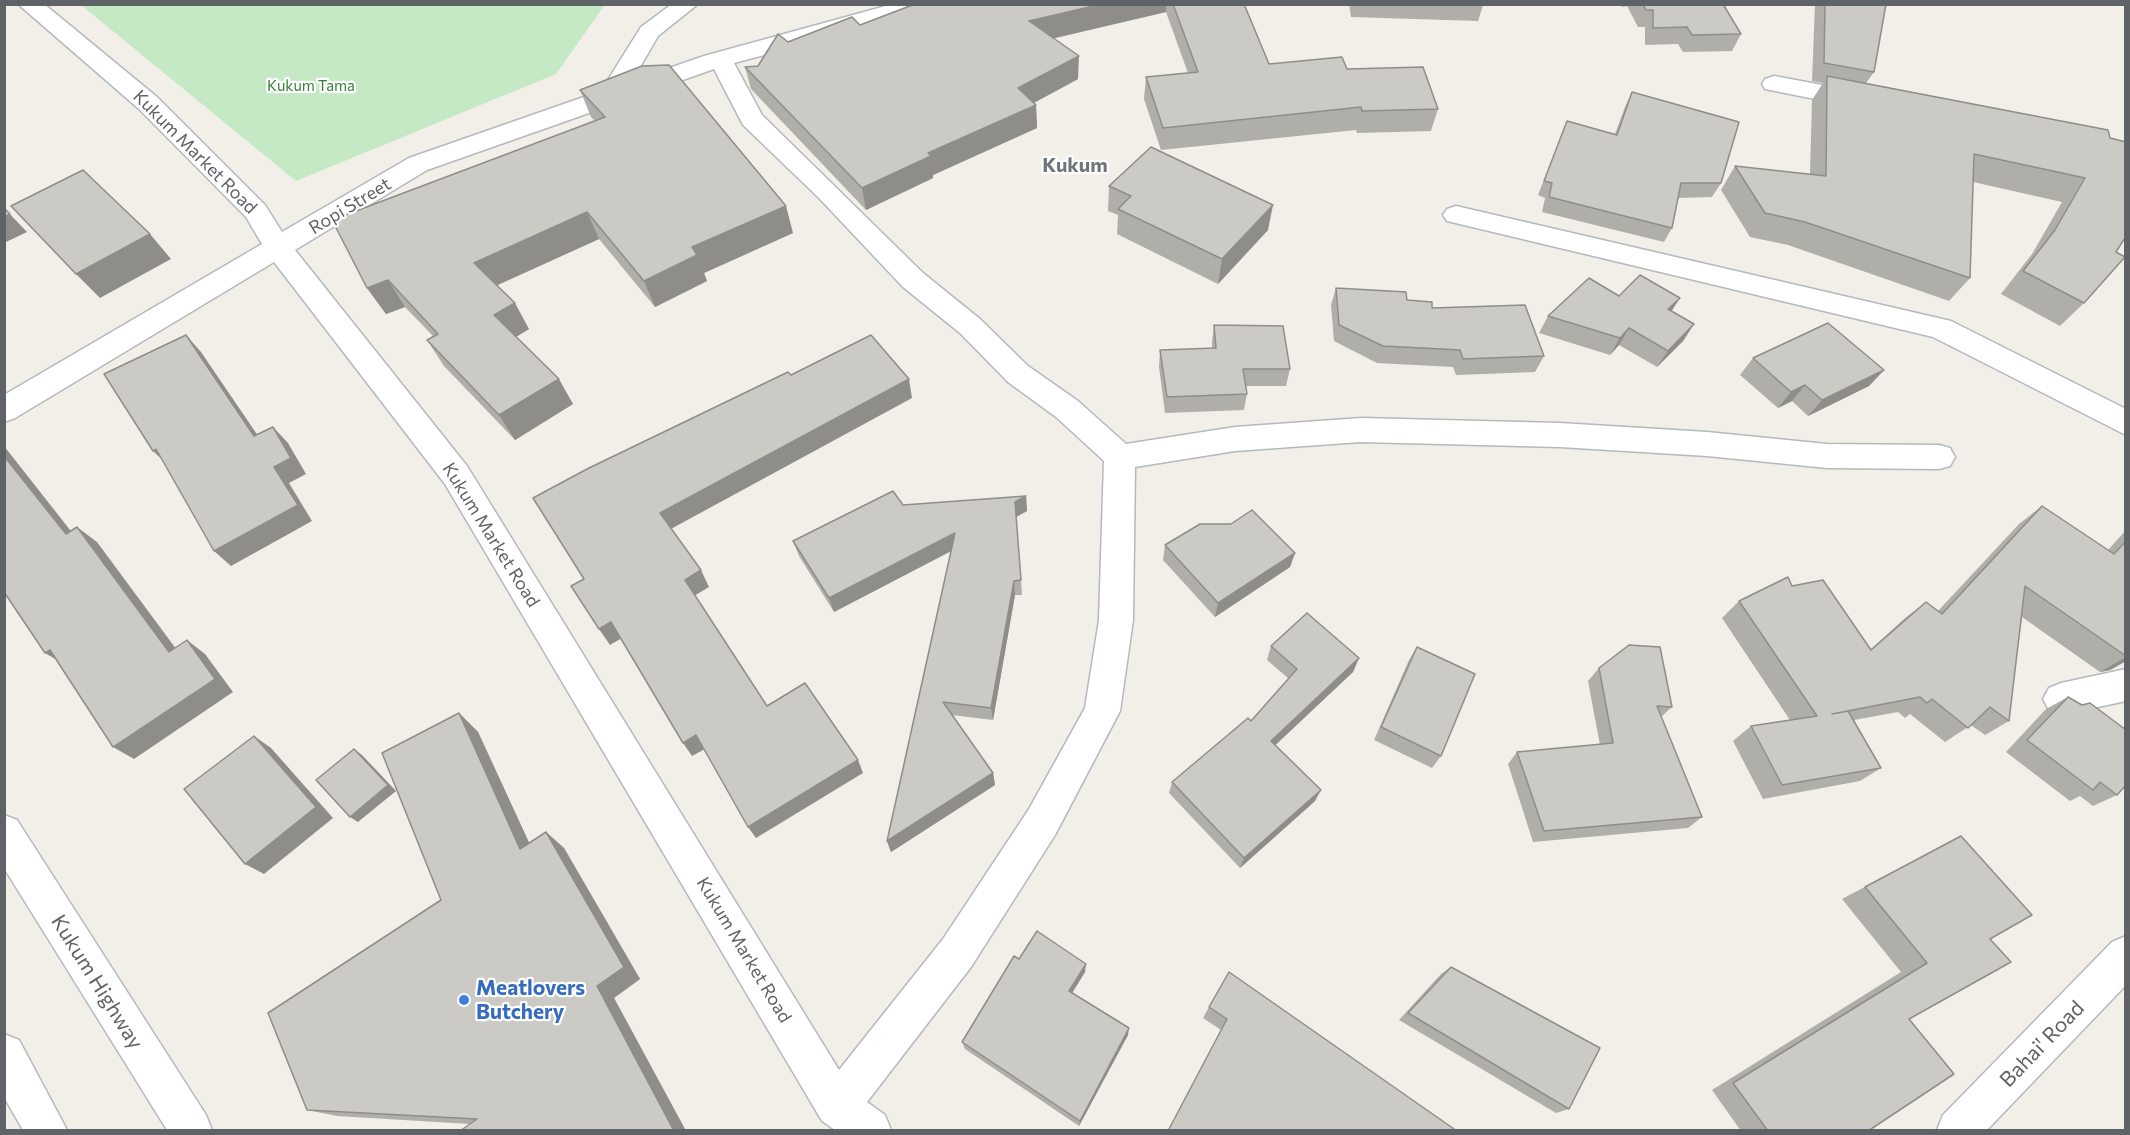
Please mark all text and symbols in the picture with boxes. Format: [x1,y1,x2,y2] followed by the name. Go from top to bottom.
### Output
[267,77,355,95] park label: Kukum Tama
[129,86,261,218] street label: Kukum Market Road
[1042,153,1108,177] district label: Kukum
[305,173,395,239] street label: Ropi Street
[438,459,544,611] street label: Kukum Market Road
[692,873,796,1027] street label: Kukum Market Road
[46,910,148,1054] street label: Kukum Highway
[476,975,585,1025] place label: Meatlovers Butchery
[457,993,471,1007] marker: Meatlovers Butchery
[1995,996,2089,1092] street label: Bahai' Road

